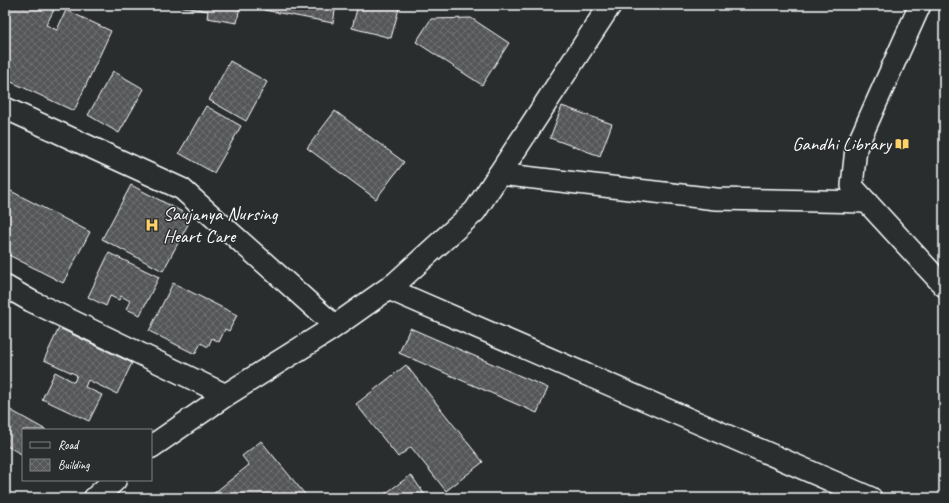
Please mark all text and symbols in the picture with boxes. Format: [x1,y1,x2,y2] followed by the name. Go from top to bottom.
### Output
[792,132,893,156] place label: Gandhi Library
[894,136,910,152] library icon: Gandhi Library
[163,202,279,248] place label: Saujanya Nursing Heart Care
[144,217,160,233] hospital icon: Saujanya Nursing Heart Care
[22,429,152,481] legend
[58,437,80,453] text: Road
[58,457,90,473] text: Building

